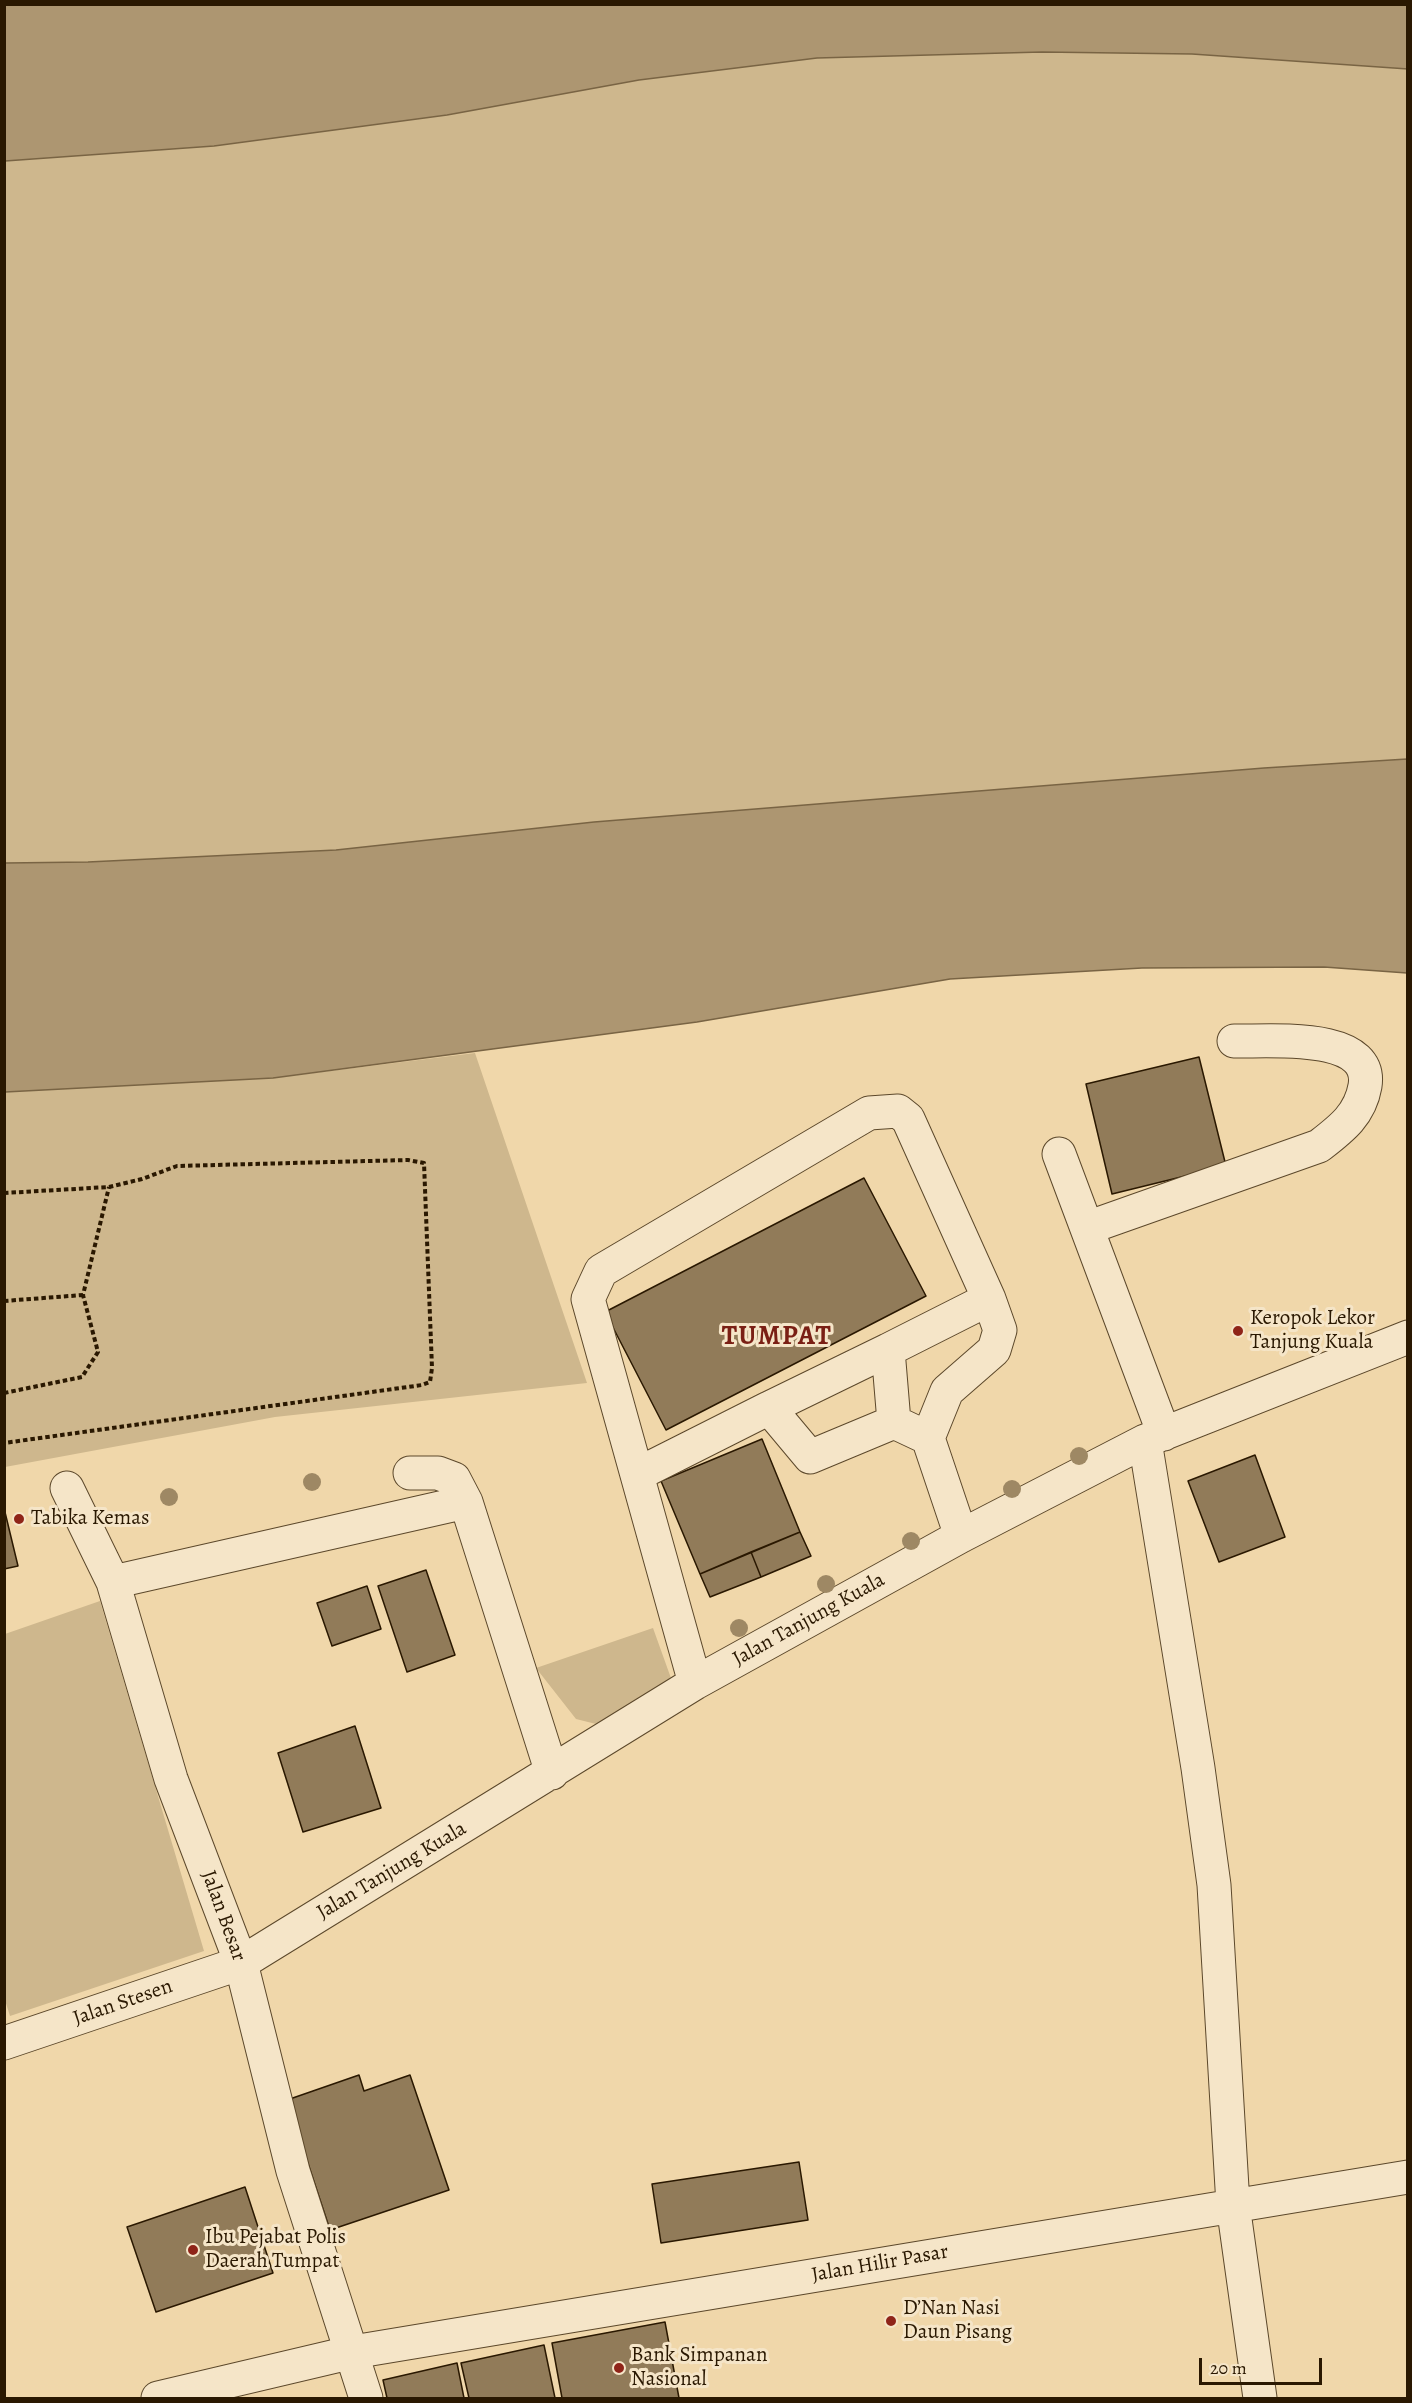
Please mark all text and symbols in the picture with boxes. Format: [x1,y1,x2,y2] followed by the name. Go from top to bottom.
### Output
[1250,1306,1375,1356] place label: Keropok Lekor Tanjung Kuala
[722,1321,832,1353] district label: TUMPAT
[1231,1324,1245,1338] marker: Keropok Lekor Tanjung Kuala
[31,1506,149,1532] place label: Tabika Kemas
[12,1512,26,1526] marker: Tabika Kemas
[729,1568,889,1672] street label: Jalan Tanjung Kuala
[313,1816,471,1926] street label: Jalan Tanjung Kuala
[195,1867,251,1965] street label: Jalan Besar
[70,1974,176,2032] street label: Jalan Stesen
[205,2225,346,2275] place label: Ibu Pejabat Polis Daerah Tumpat
[810,2240,950,2288] street label: Jalan Hilir Pasar
[186,2243,200,2257] marker: Ibu Pejabat Polis Daerah Tumpat
[903,2296,1012,2346] place label: D’Nan Nasi Daun Pisang
[884,2314,898,2328] marker: D’Nan Nasi Daun Pisang
[631,2343,767,2393] place label: Bank Simpanan Nasional
[1202,2346,1325,2384] scale bar
[1210,2356,1247,2380] text: 20 m
[612,2361,626,2375] marker: Bank Simpanan Nasional

